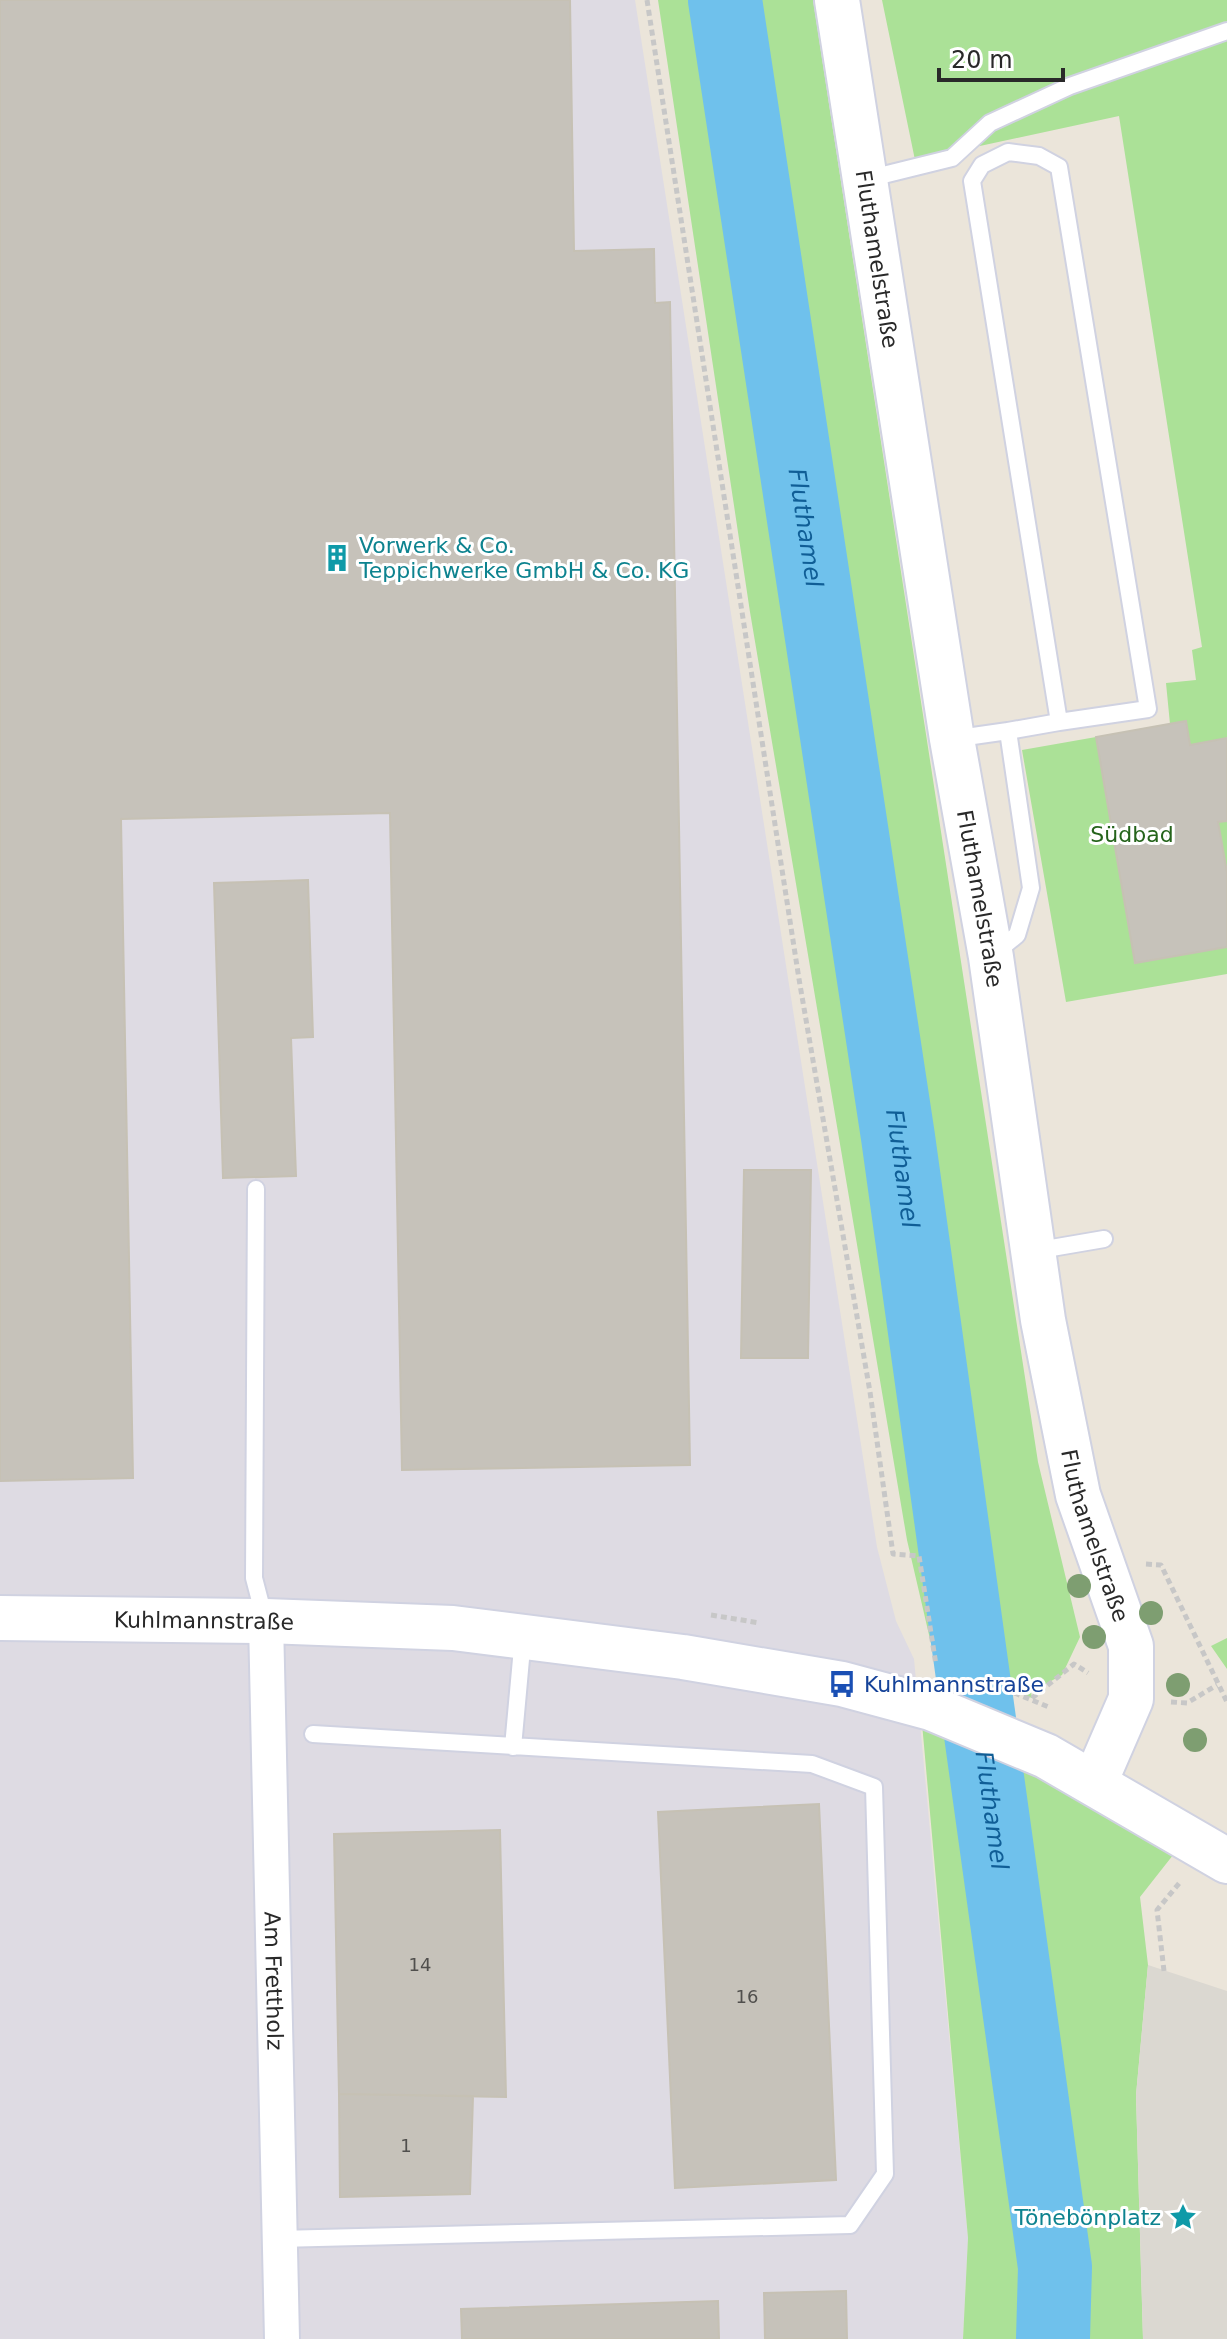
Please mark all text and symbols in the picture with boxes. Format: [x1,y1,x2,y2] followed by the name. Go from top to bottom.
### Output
[939,32,1063,82] scale bar
[951,46,1013,74] text: 20 m
[851,168,903,350] street label: Fluthamelstraße
[782,467,828,590] water label: Fluthamel
[358,533,689,583] place label: Vorwerk & Co. Teppichwerke GmbH & Co. KG
[322,543,352,573] building icon: Vorwerk & Co. Teppichwerke GmbH & Co. KG
[952,808,1008,989] street label: Fluthamelstraße
[1090,822,1174,847] park label: Südbad
[880,1107,925,1230] water label: Fluthamel
[1057,1447,1134,1625] street label: Fluthamelstraße
[114,1607,295,1635] street label: Kuhlmannstraße
[827,1669,857,1699] bus stop icon: Kuhlmannstraße
[864,1672,1044,1697] place label: Kuhlmannstraße
[969,1749,1014,1872] water label: Fluthamel
[260,1911,288,2051] street label: Am Frettholz
[409,1954,431,1975] house number: 14
[736,1986,758,2007] house number: 16
[400,2135,412,2156] house number: 1
[1168,2202,1198,2232] place icon: Tönebönplatz
[1013,2205,1161,2230] place label: Tönebönplatz

